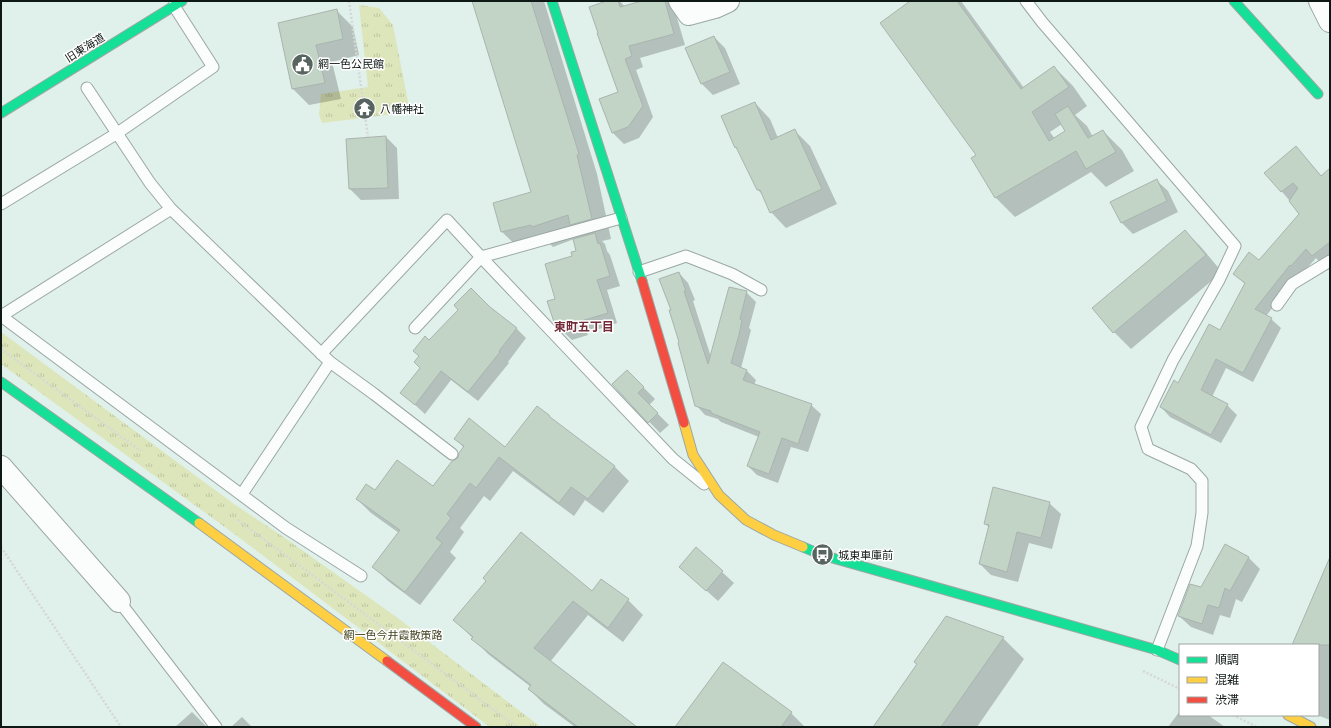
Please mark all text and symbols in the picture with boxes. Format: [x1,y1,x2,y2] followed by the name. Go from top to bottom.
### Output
[63,31,107,64] street label: 旧東海道
[290,51,316,77] public building icon: 網一色公民館
[318,58,384,70] place label: 網一色公民館
[352,96,378,122] temple icon: 八幡神社
[380,103,424,115] place label: 八幡神社
[554,321,614,333] district label: 東町五丁目
[809,542,835,568] bus stop icon: 城東車庫前
[838,549,893,561] place label: 城東車庫前
[344,629,443,641] park label: 網一色今井霞散策路
[1179,644,1319,716] legend
[1215,654,1239,666] text: 順調
[1215,673,1239,686] text: 混雑
[1215,694,1239,706] text: 渋滞

